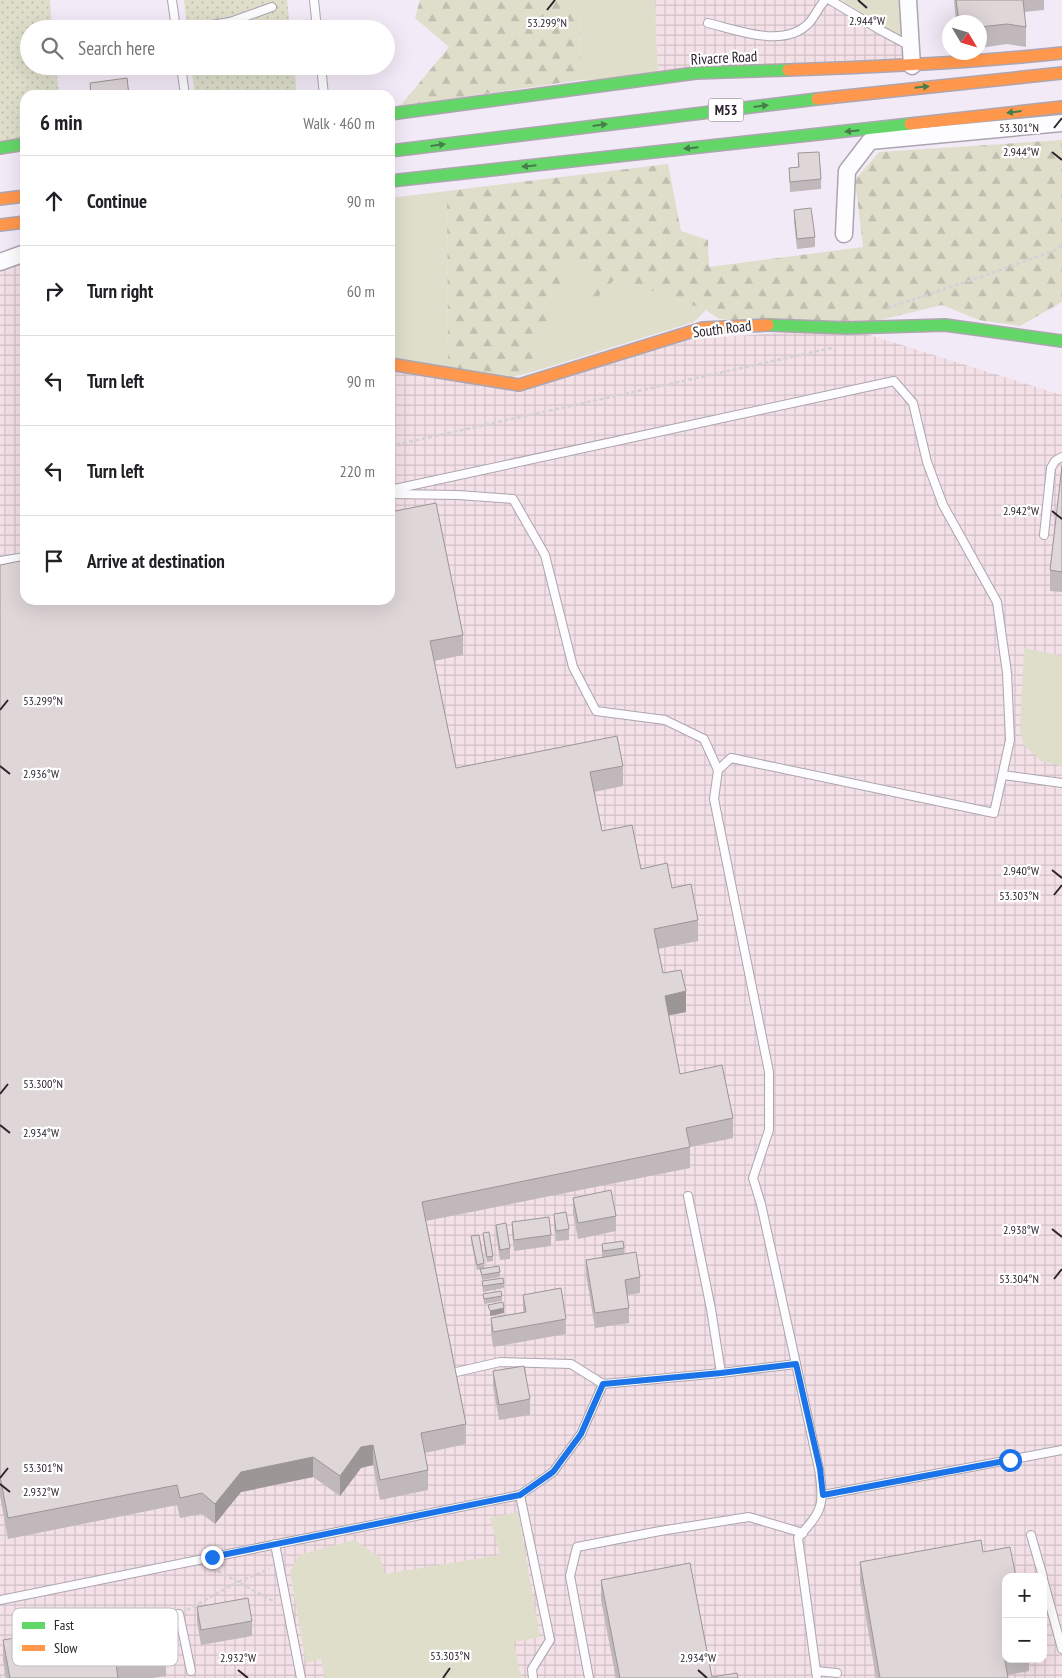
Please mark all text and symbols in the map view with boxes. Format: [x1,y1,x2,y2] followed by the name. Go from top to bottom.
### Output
[849,13,885,28] text: 2.944°W
[527,15,567,30] text: 53.299°N
[942,15,987,60] north arrow
[20,20,395,75] search box
[38,34,66,62] icon: search
[78,36,155,60] text: Search here
[690,46,758,69] street label: Rivacre Road
[915,82,931,90] one-way arrow
[708,98,744,122] road number: M53
[753,102,769,110] one-way arrow
[1005,108,1021,116] one-way arrow
[40,109,82,136] text: 6 min
[303,113,375,133] text: Walk · 460 m
[999,120,1039,135] text: 53.301°N
[592,121,608,129] one-way arrow
[844,127,860,135] one-way arrow
[431,141,447,149] one-way arrow
[682,144,698,152] one-way arrow
[1003,144,1039,159] text: 2.944°W
[521,162,537,170] one-way arrow
[40,187,68,215] icon: ahead
[87,189,147,213] text: Continue
[347,191,375,211] text: 90 m
[40,277,68,305] icon: right
[87,279,153,303] text: Turn right
[347,281,375,301] text: 60 m
[692,315,752,342] street label: South Road
[40,367,68,395] icon: left
[87,369,144,393] text: Turn left
[347,371,375,391] text: 90 m
[40,457,68,485] icon: left
[87,459,144,483] text: Turn left
[340,461,375,481] text: 220 m
[1003,503,1039,518] text: 2.942°W
[40,547,68,575] icon: arrive
[87,549,225,573] text: Arrive at destination
[23,693,63,708] text: 53.299°N
[23,766,59,781] text: 2.936°W
[1003,863,1039,878] text: 2.940°W
[999,888,1039,903] text: 53.303°N
[23,1076,63,1091] text: 53.300°N
[23,1125,59,1140] text: 2.934°W
[1003,1222,1039,1237] text: 2.938°W
[999,1271,1039,1286] text: 53.304°N
[999,1449,1022,1472] route start
[23,1460,63,1475] text: 53.301°N
[23,1484,59,1499] text: 2.932°W
[201,1546,224,1569] route end
[1002,1573,1047,1663] map controls
[1002,1573,1047,1618] button: +
[12,1608,178,1666] legend
[54,1616,74,1634] text: Fast
[1002,1618,1047,1663] button: −
[54,1639,78,1657] text: Slow
[430,1648,470,1663] text: 53.303°N
[220,1650,256,1665] text: 2.932°W
[680,1650,716,1665] text: 2.934°W

